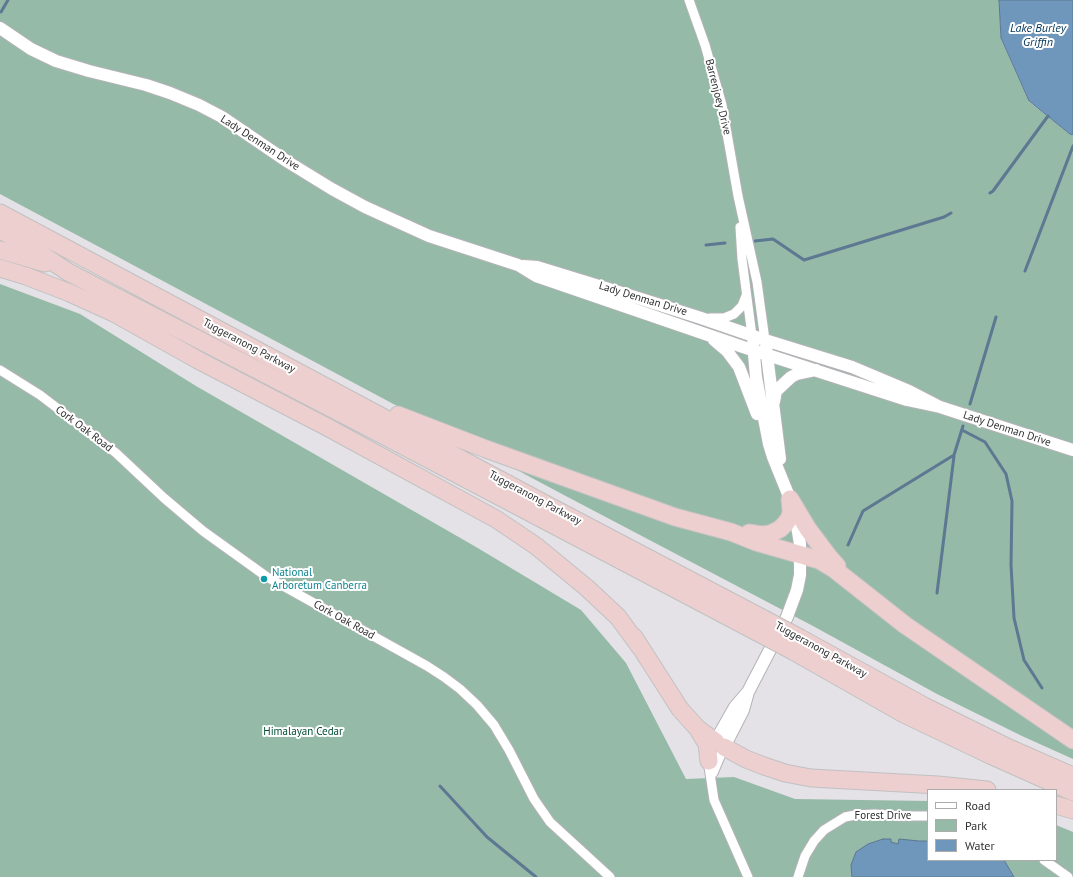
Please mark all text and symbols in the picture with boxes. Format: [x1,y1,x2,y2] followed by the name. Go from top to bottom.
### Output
[1010,22,1066,50] water label: Lake Burley Griffin
[702,58,734,136] street label: Barrenjoey Drive
[218,112,302,174] street label: Lady Denman Drive
[597,279,689,319] street label: Lady Denman Drive
[200,316,298,376] street label: Tuggeranong Parkway
[53,403,115,455] street label: Cork Oak Road
[961,409,1053,449] street label: Lady Denman Drive
[486,468,584,528] street label: Tuggeranong Parkway
[272,566,367,592] place label: National Arboretum Canberra
[259,574,269,584] marker: National Arboretum Canberra
[311,598,377,642] street label: Cork Oak Road
[773,619,869,681] street label: Tuggeranong Parkway
[263,725,343,739] park label: Himalayan Cedar
[927,789,1057,861] legend
[965,798,990,813] text: Road
[855,809,911,823] street label: Forest Drive
[965,818,987,833] text: Park
[965,838,995,853] text: Water

